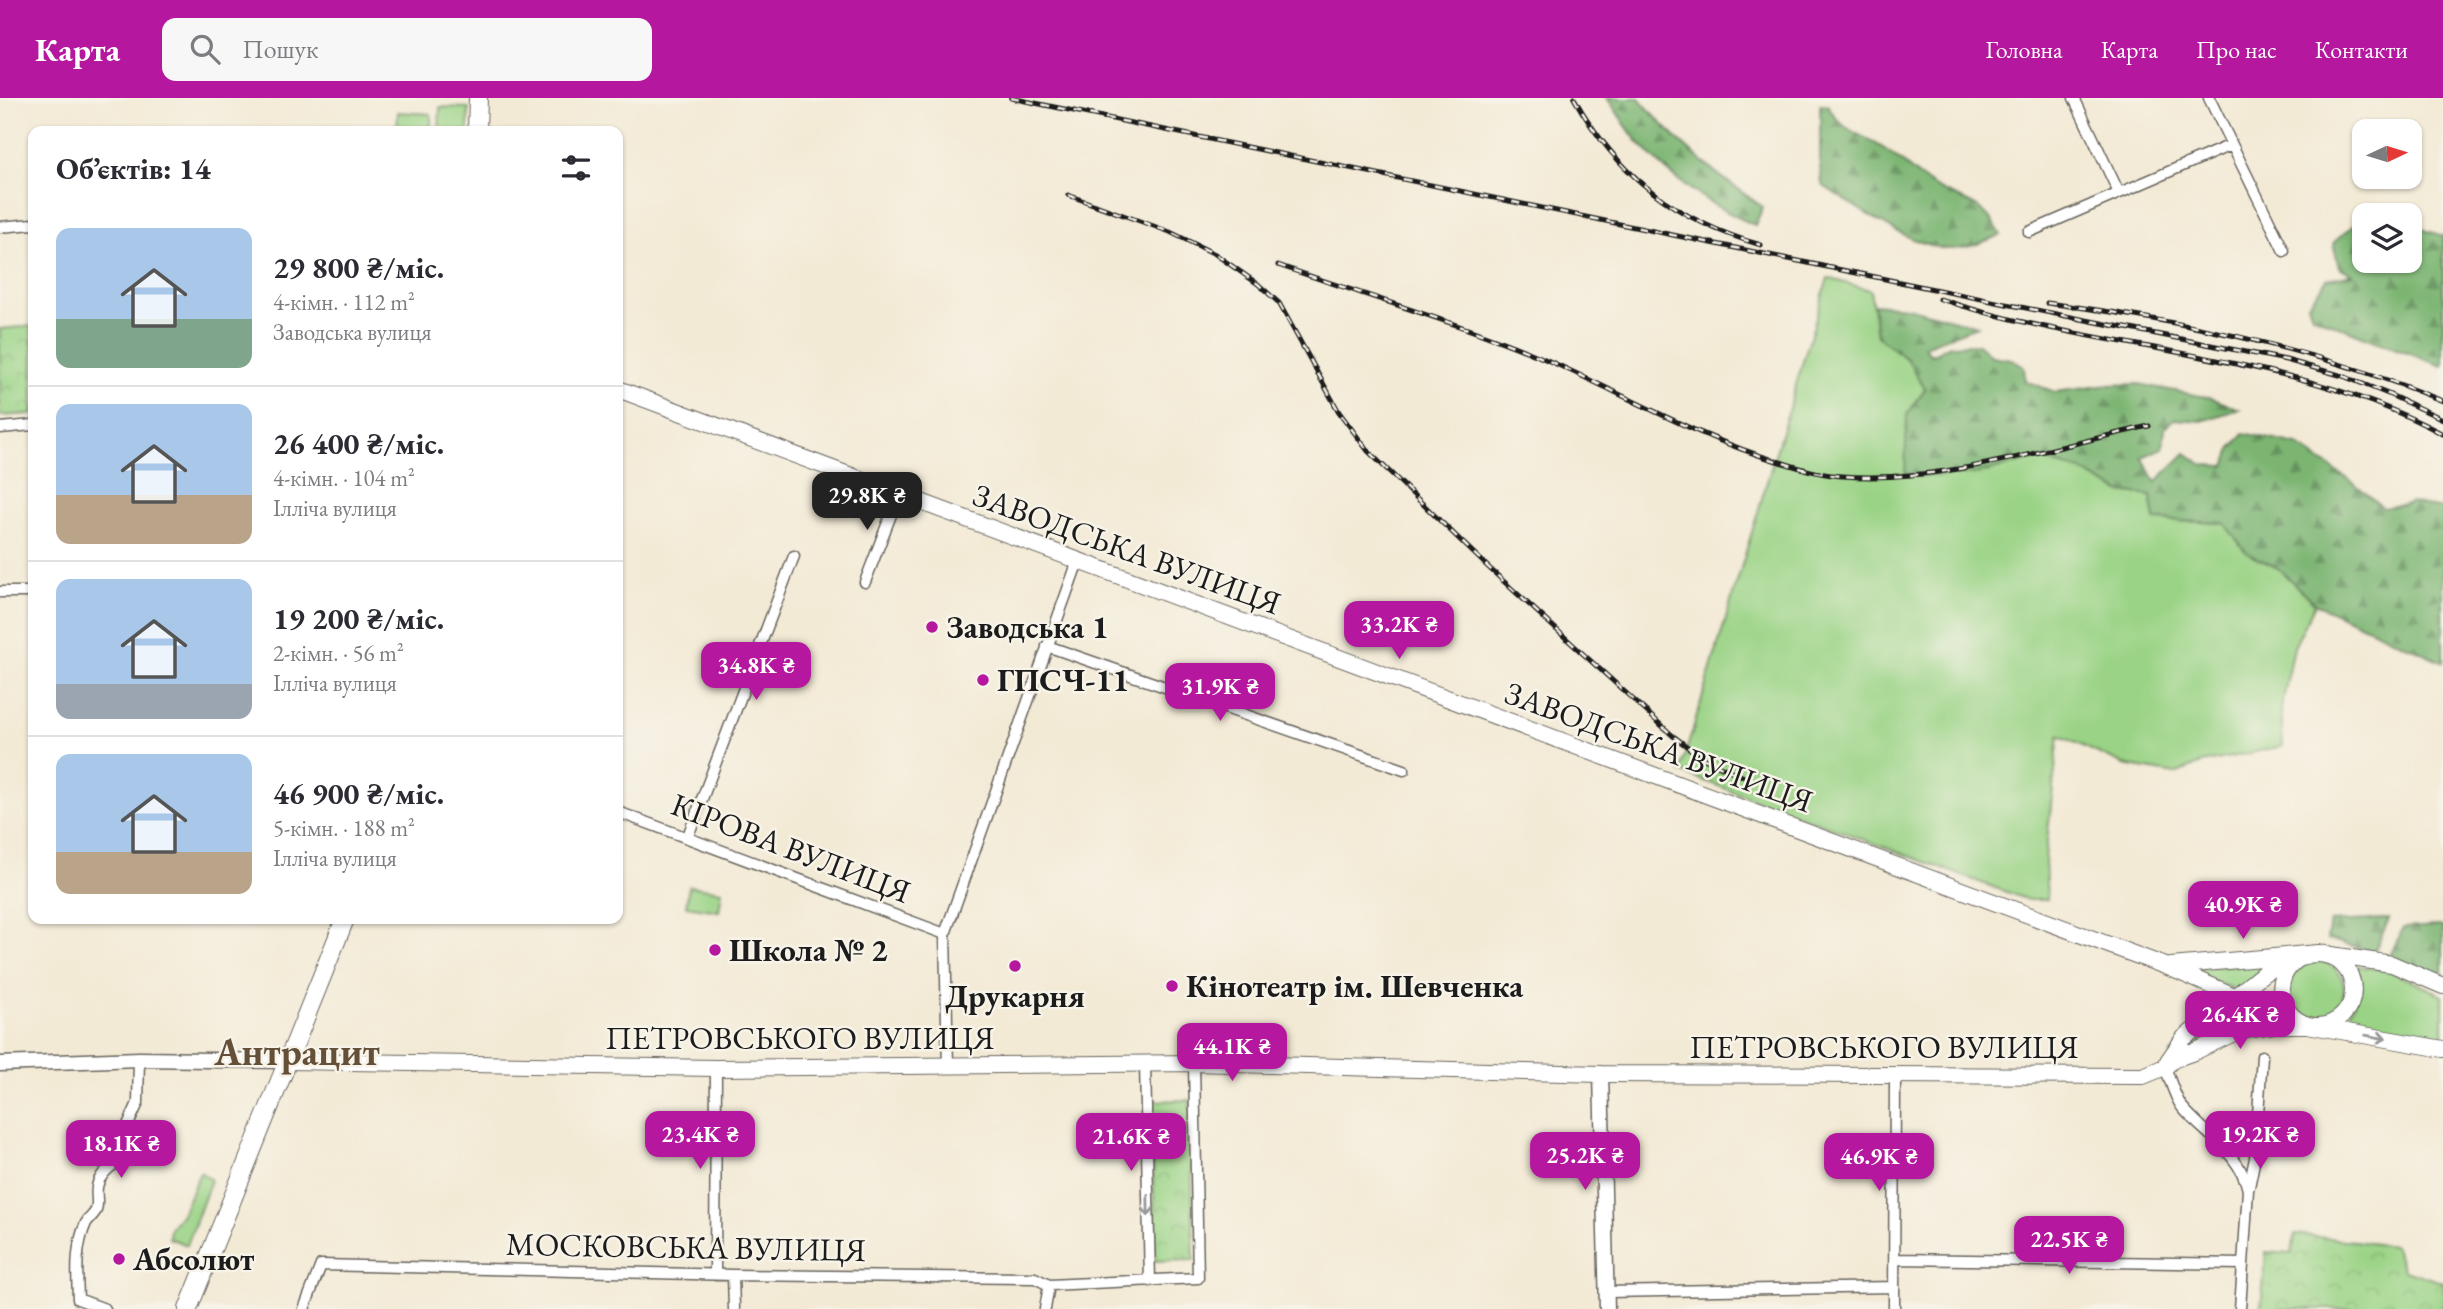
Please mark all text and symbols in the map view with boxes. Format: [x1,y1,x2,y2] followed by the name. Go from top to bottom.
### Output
[162,18,652,81] search box
[35,28,120,71] text: Карта
[186,30,224,68] icon: search
[242,32,318,66] text: Пошук
[1985,34,2063,65] text: Головна
[2101,34,2158,65] text: Карта
[2196,34,2277,65] text: Про нас
[2315,34,2408,65] text: Контакти
[2352,119,2422,189] north arrow
[2352,119,2422,273] map controls
[56,149,211,188] text: Об’єктів: 14
[557,149,595,187] icon: filters
[2352,203,2422,273] button: layers
[273,248,444,287] text: 29 800 ₴/міс.
[112,256,196,340] icon: home
[273,287,415,317] text: 4-кімн. · 112 m²
[273,317,432,347] text: Заводська вулиця
[273,424,444,463] text: 26 400 ₴/міс.
[112,432,196,516] icon: home
[273,463,415,493] text: 4-кімн. · 104 m²
[802,472,932,532] pin: 29.8K ₴
[967,474,1287,624] street label: ЗАВОДСЬКА ВУЛИЦЯ
[828,480,906,510] text: 29.8K ₴
[273,493,397,523] text: Ілліча вулиця
[273,599,444,638] text: 19 200 ₴/міс.
[1334,602,1464,661] pin: 33.2K ₴
[946,606,1109,648] place label: Заводська 1
[112,607,196,691] icon: home
[1360,609,1438,639] text: 33.2K ₴
[924,619,940,635] marker: Заводська 1
[273,638,404,668] text: 2-кімн. · 56 m²
[691,642,821,702] pin: 34.8K ₴
[717,650,795,680] text: 34.8K ₴
[997,659,1129,701] place label: ГПСЧ-11
[1155,664,1285,723] pin: 31.9K ₴
[273,668,397,698] text: Ілліча вулиця
[1181,671,1259,701] text: 31.9K ₴
[975,672,991,688] marker: ГПСЧ-11
[1499,672,1819,822] street label: ЗАВОДСЬКА ВУЛИЦЯ
[273,774,444,813] text: 46 900 ₴/міс.
[112,782,196,866] icon: home
[666,783,916,913] street label: КІРОВА ВУЛИЦЯ
[273,813,415,843] text: 5-кімн. · 188 m²
[273,843,397,873] text: Ілліча вулиця
[2178,882,2308,941] pin: 40.9K ₴
[2204,889,2282,919] text: 40.9K ₴
[729,929,888,971] place label: Школа № 2
[707,942,723,958] marker: Школа № 2
[1007,958,1023,974] marker: Друкарня
[1186,965,1524,1007] place label: Кінотеатр ім. Шевченка
[945,975,1085,1017] place label: Друкарня
[1164,978,1180,994] marker: Кінотеатр ім. Шевченка
[2175,992,2305,1051] pin: 26.4K ₴
[2201,999,2279,1029] text: 26.4K ₴
[605,1017,995,1059] street label: ПЕТРОВСЬКОГО ВУЛИЦЯ
[1167,1024,1297,1083] pin: 44.1K ₴
[1689,1026,2079,1068] street label: ПЕТРОВСЬКОГО ВУЛИЦЯ
[213,1027,380,1076] district label: Антрацит
[1193,1031,1271,1061] text: 44.1K ₴
[2364,1031,2387,1044] one-way arrow
[635,1112,765,1171] pin: 23.4K ₴
[2195,1112,2325,1171] pin: 19.2K ₴
[1066,1114,1196,1173] pin: 21.6K ₴
[661,1119,739,1149] text: 23.4K ₴
[2221,1119,2299,1149] text: 19.2K ₴
[56,1121,186,1180] pin: 18.1K ₴
[1092,1121,1170,1151] text: 21.6K ₴
[82,1128,160,1158] text: 18.1K ₴
[1520,1132,1650,1192] pin: 25.2K ₴
[1814,1134,1944,1193] pin: 46.9K ₴
[1546,1140,1624,1170] text: 25.2K ₴
[1840,1141,1918,1171] text: 46.9K ₴
[1141,1194,1155,1217] one-way arrow
[2004,1216,2134,1276] pin: 22.5K ₴
[506,1223,866,1271] street label: МОСКОВСЬКА ВУЛИЦЯ
[2030,1224,2108,1254] text: 22.5K ₴
[132,1238,255,1280] place label: Абсолют
[111,1251,127,1267] marker: Абсолют

